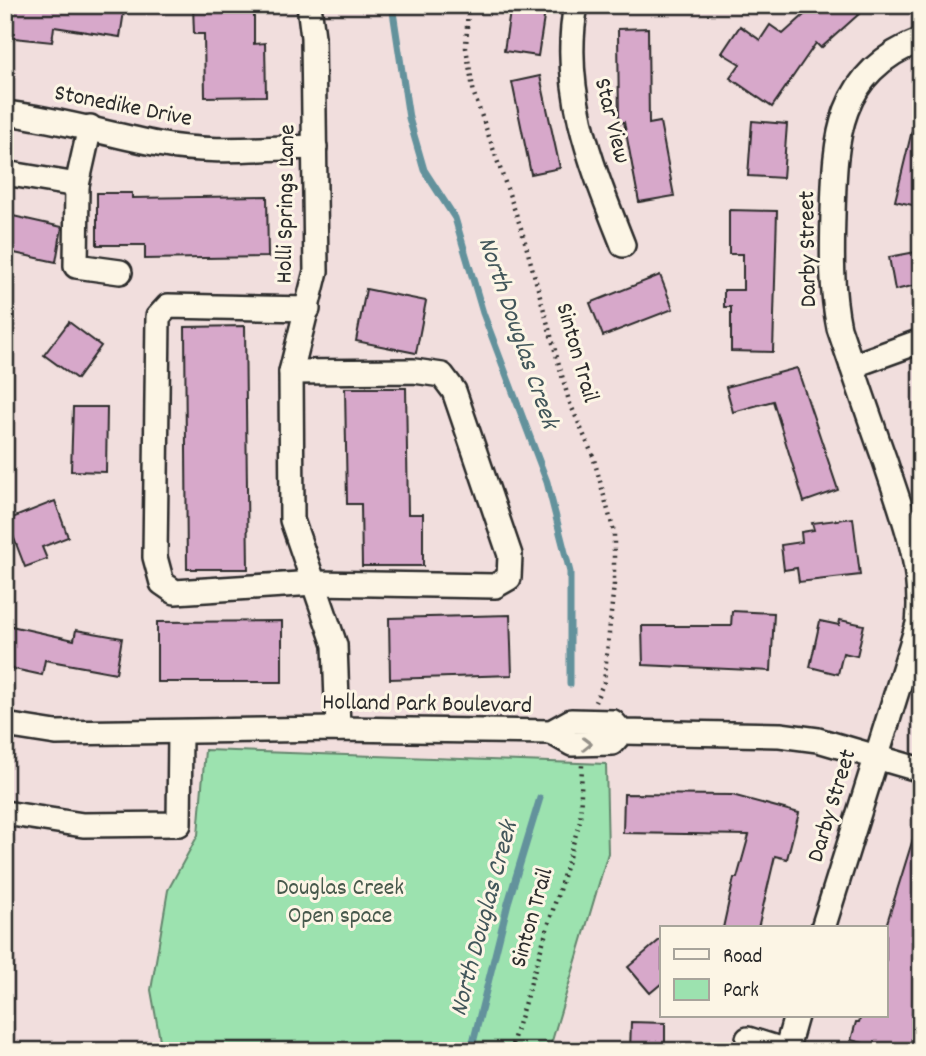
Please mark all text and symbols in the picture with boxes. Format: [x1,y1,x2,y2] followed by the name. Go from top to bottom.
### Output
[584,75,638,167] street label: Star View
[51,77,195,137] street label: Stonedike Drive
[269,124,305,284] street label: Holli Springs Lane
[791,190,827,308] street label: Darby Street
[467,232,568,436] water label: North Douglas Creek
[546,299,606,407] street label: Sinton Trail
[322,686,532,724] street label: Holland Park Boulevard
[582,736,593,751] one-way arrow
[800,745,866,867] street label: Darby Street
[441,815,529,1021] water label: North Douglas Creek
[503,864,563,972] street label: Sinton Trail
[276,872,404,934] park label: Douglas Creek Open space
[660,926,888,1018] legend
[723,943,762,973] text: Road
[723,977,759,1007] text: Park

